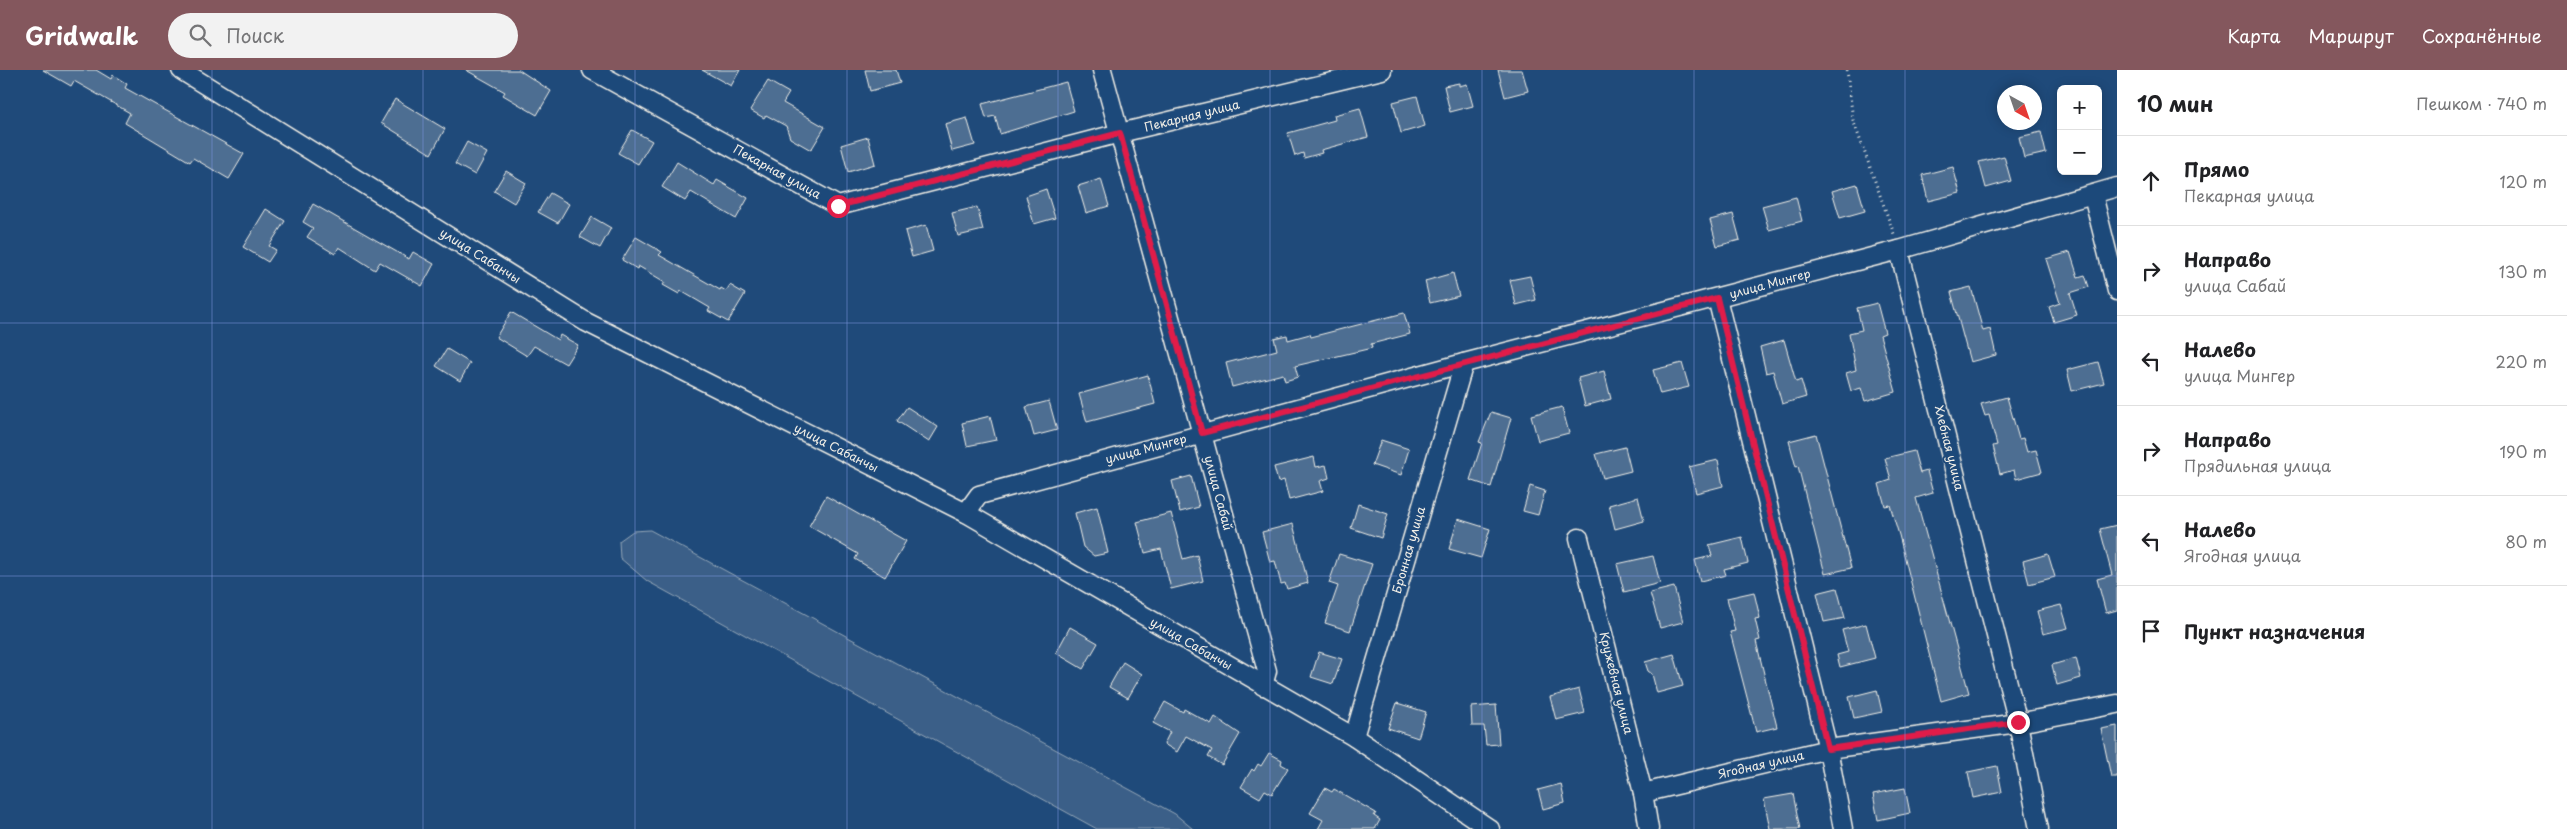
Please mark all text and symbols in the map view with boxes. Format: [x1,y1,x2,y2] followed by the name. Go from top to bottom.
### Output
[168,13,518,58] search box
[25,17,138,53] text: Gridwalk
[186,21,214,49] icon: search
[226,21,284,49] text: Поиск
[2228,22,2280,49] text: Карта
[2308,22,2394,49] text: Маршрут
[2422,22,2542,49] text: Сохранённые
[1997,85,2042,130] north arrow
[2057,85,2102,175] map controls
[2057,85,2102,130] button: +
[2137,87,2213,119] text: 10 мин
[2416,91,2547,115] text: Пешком · 740 m
[1142,94,1242,136] street label: Пекарная улица
[2057,130,2102,175] button: −
[730,140,825,203] street label: Пекарная улица
[2184,155,2249,183] text: Прямо
[2137,167,2165,195] icon: ahead
[2500,169,2547,193] text: 120 m
[2184,183,2314,207] text: Пекарная улица
[827,195,850,218] route start
[437,223,525,287] street label: улица Сабанчы
[2184,245,2271,273] text: Направо
[2137,257,2165,285] icon: right
[2499,259,2547,283] text: 130 m
[1727,264,1812,303] street label: улица Мингер
[2184,273,2286,297] text: улица Сабай
[2184,335,2256,363] text: Налево
[2137,347,2165,375] icon: left
[2496,349,2547,373] text: 220 m
[2184,363,2295,387] text: улица Мингер
[1931,403,1969,493] street label: Хлебная улица
[791,418,882,476] street label: улица Сабанчы
[2184,425,2271,453] text: Направо
[1103,429,1188,468] street label: улица Мингер
[2137,437,2165,465] icon: right
[2499,439,2547,463] text: 190 m
[1200,453,1238,532] street label: улица Сабай
[2184,453,2331,477] text: Прядильная улица
[1387,504,1429,595] street label: Бронная улица
[2184,515,2256,543] text: Налево
[2137,527,2165,555] icon: left
[2505,529,2547,553] text: 80 m
[2184,543,2301,567] text: Ягодная улица
[1147,612,1236,674] street label: улица Сабанчы
[2137,617,2165,645] icon: arrive
[2184,617,2365,645] text: Пункт назначения
[1596,630,1638,736] street label: Кружевная улица
[2007,711,2030,734] route end
[1716,745,1806,783] street label: Ягодная улица

